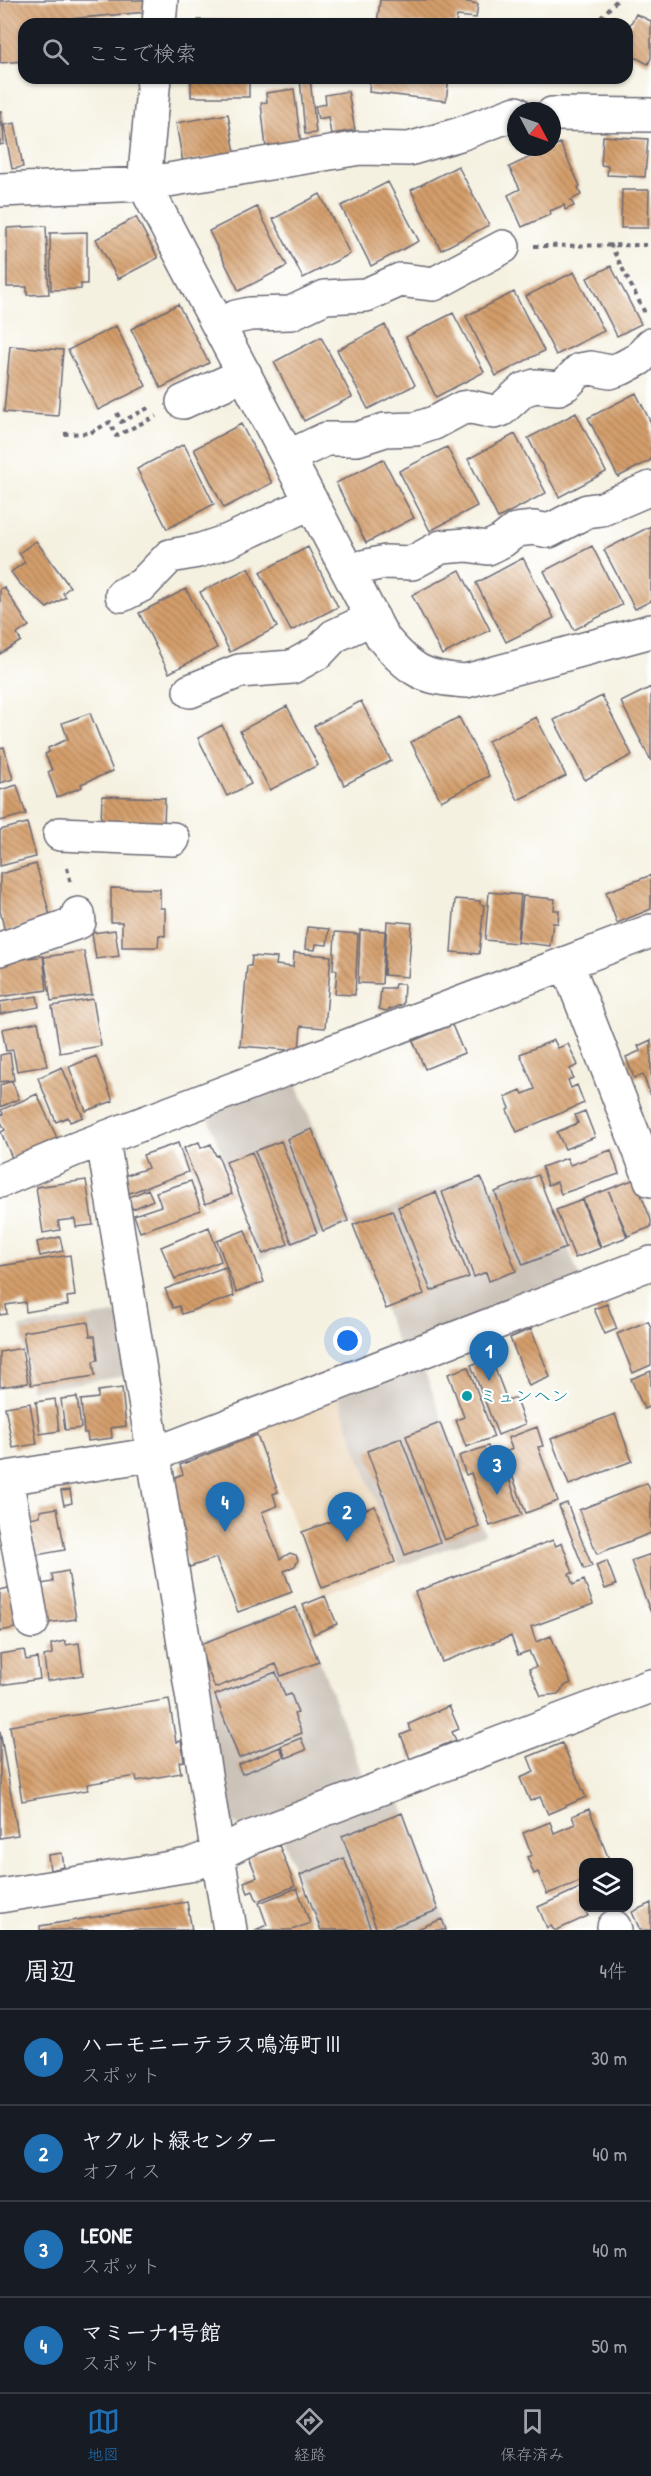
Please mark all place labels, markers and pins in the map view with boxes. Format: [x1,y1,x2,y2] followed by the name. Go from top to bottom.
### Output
[470,1332,508,1381] pin: 1
[479,1383,569,1408] place label: ミュンヘン
[460,1389,474,1403] marker: ミュンヘン
[478,1446,516,1495] pin: 3
[206,1482,244,1532] pin: 4
[328,1492,366,1542] pin: 2

